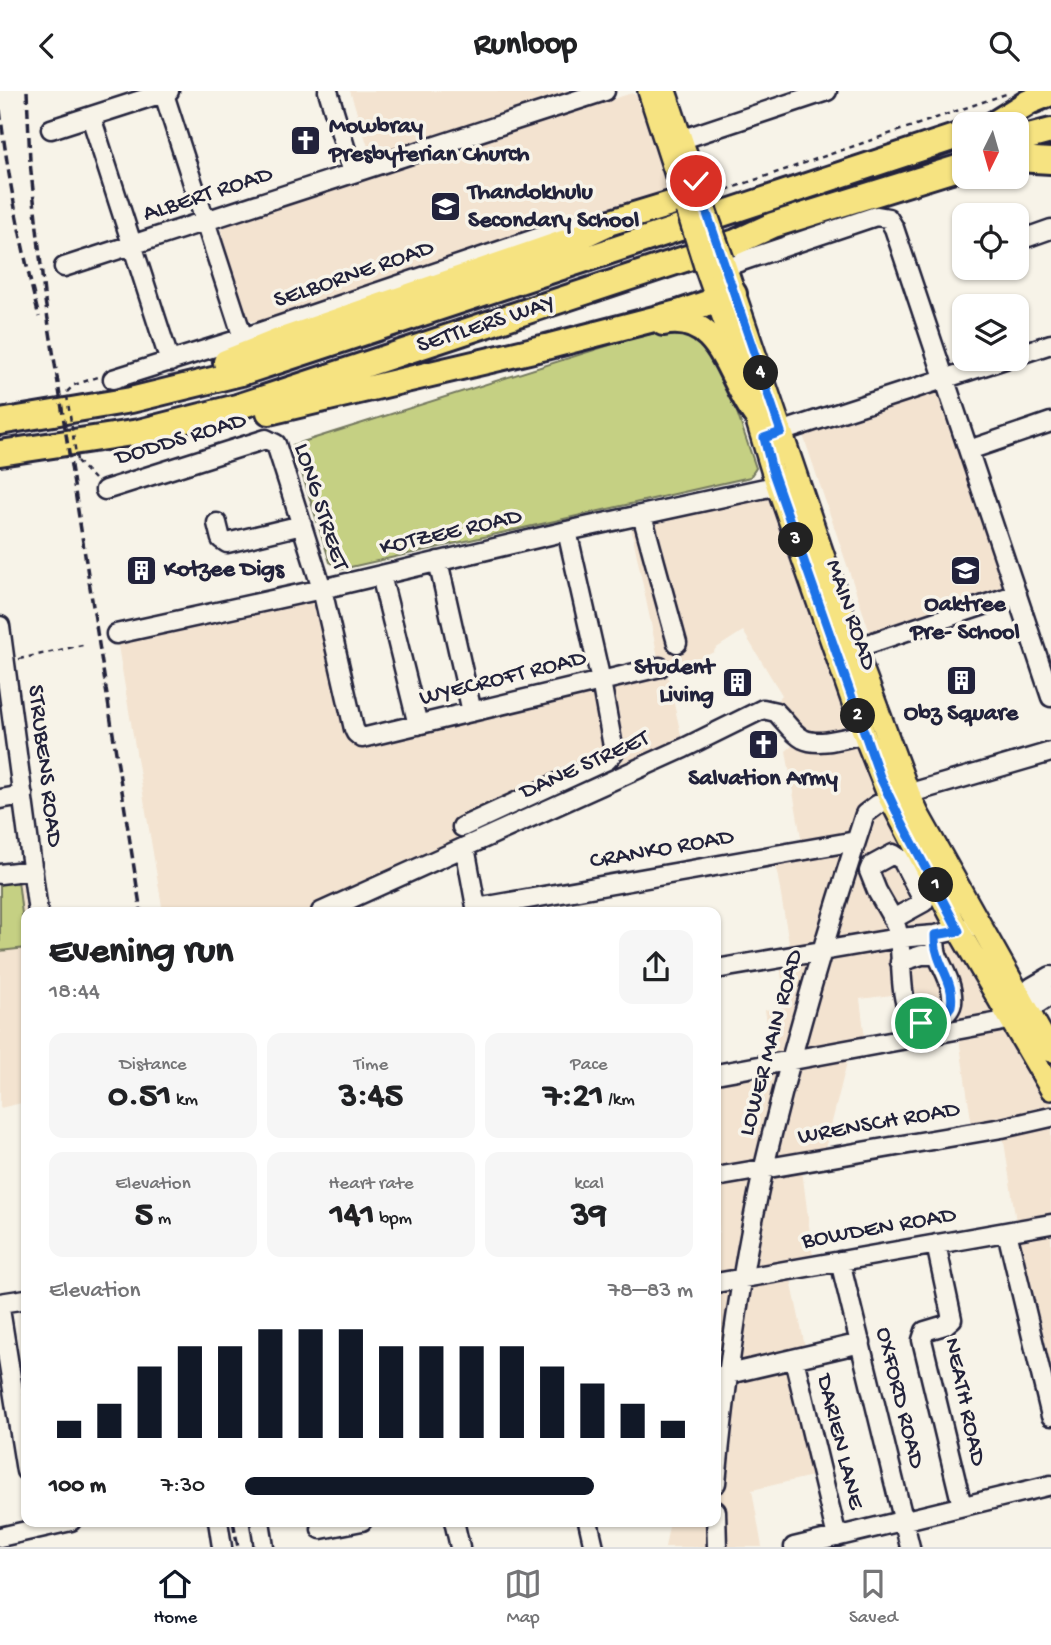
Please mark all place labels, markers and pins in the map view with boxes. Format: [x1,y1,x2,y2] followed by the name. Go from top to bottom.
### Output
[327,113,530,170] place label: Mowbray Presbyterian Church
[289,124,323,158] church icon: Mowbray Presbyterian Church
[666,151,726,211] pin
[466,179,639,236] place label: Thandokhulu Secondary School
[428,190,462,224] school or university icon: Thandokhulu Secondary School
[744,355,778,391] pin: 4
[778,523,814,557] pin: 3
[124,553,158,587] building icon: Kotzee Digs
[948,554,982,588] school or university icon: Oaktree Pre- School
[163,556,285,585] place label: Kotzee Digs
[908,591,1020,648] place label: Oaktree Pre- School
[634,654,716,711] place label: Student Living
[944,663,978,697] building icon: Obz Square
[720,665,754,699] building icon: Student Living
[840,699,876,733] pin: 2
[904,700,1020,729] place label: Obz Square
[746,728,780,762] church icon: Salvation Army
[688,765,838,794] place label: Salvation Army
[918,867,954,903] pin: 1
[891,993,951,1053] pin

